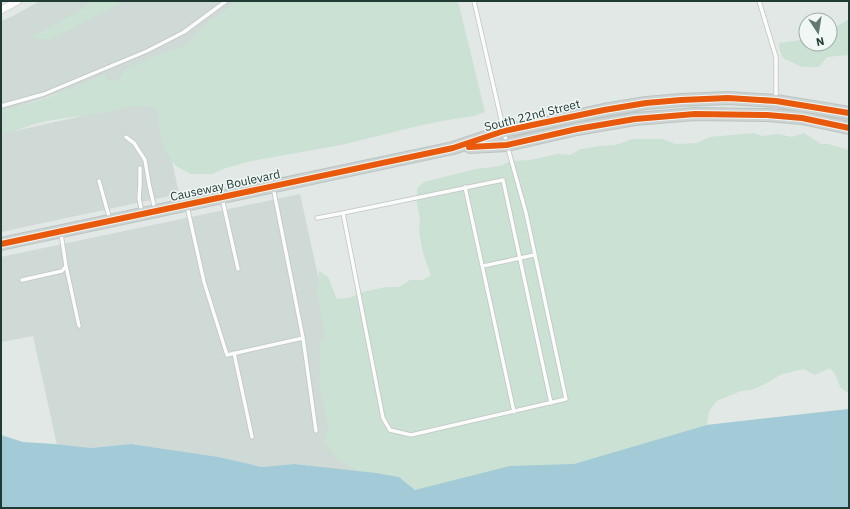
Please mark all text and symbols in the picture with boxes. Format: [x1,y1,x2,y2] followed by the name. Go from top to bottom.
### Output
[798,12,838,52] north arrow
[815,34,825,49] text: N
[482,96,582,134] street label: South 22nd Street
[169,166,281,204] street label: Causeway Boulevard

